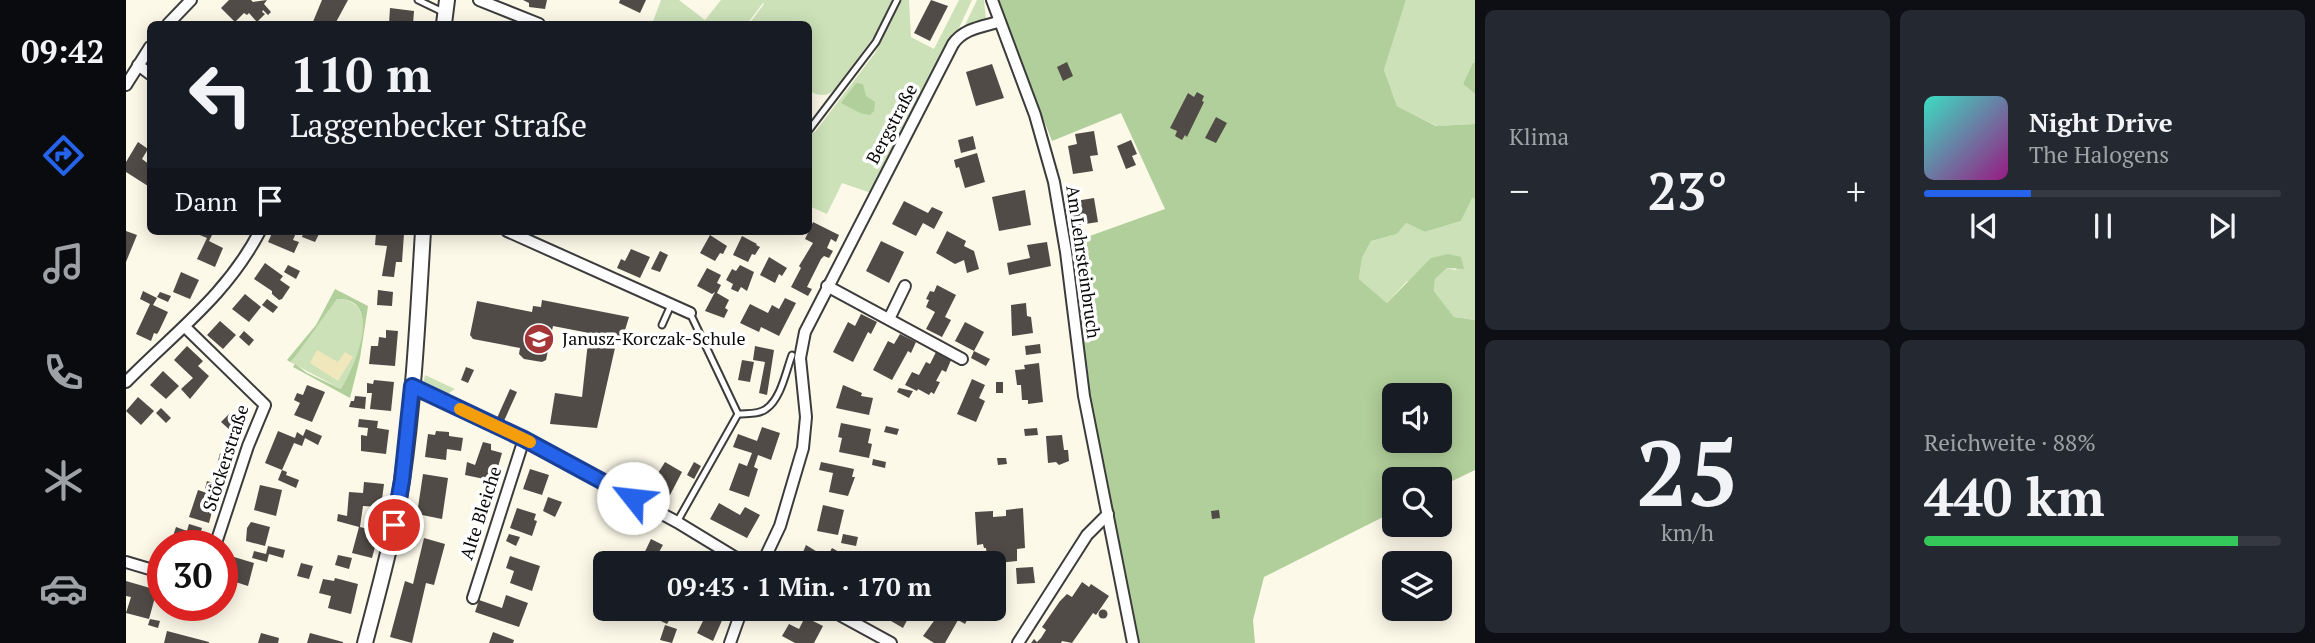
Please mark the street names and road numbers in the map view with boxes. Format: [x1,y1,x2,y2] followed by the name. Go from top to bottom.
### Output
[860,79,922,168] street label: Bergstraße
[1061,184,1107,340] street label: Am Lehrsteinbruch
[197,401,254,514] street label: Stöckerstraße
[454,463,506,562] street label: Alte Bleiche

